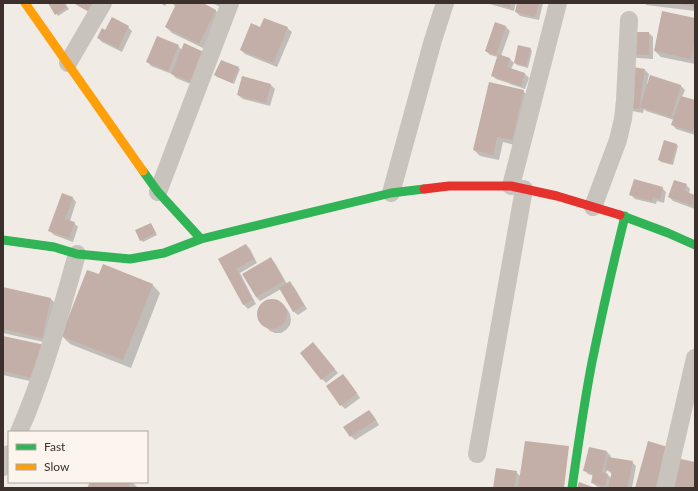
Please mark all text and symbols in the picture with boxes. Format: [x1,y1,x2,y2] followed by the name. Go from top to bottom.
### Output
[8,431,148,483] legend
[44,439,66,454] text: Fast
[44,459,70,474] text: Slow

